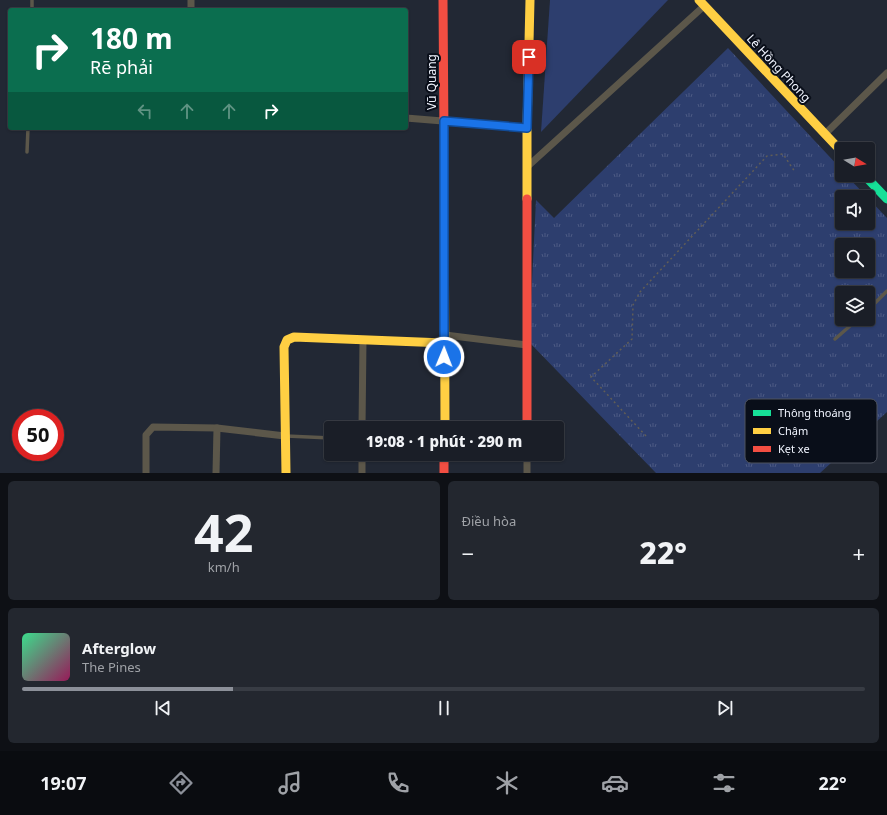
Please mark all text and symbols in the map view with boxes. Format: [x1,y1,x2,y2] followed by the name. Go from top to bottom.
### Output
[90,19,173,57] text: 180 m
[24,24,76,76] icon: right
[743,30,815,106] street label: Lê Hồng Phong
[512,40,546,74] pin
[518,46,540,68] icon: arrive
[423,54,440,110] street label: Vũ Quang
[90,55,153,79] text: Rẽ phải
[134,100,156,122] icon: left
[176,100,198,122] icon: ahead
[218,100,240,122] icon: ahead
[260,100,282,122] icon: right
[835,142,875,182] north arrow
[835,142,875,326] map controls
[835,190,875,230] button: sound
[835,238,875,278] button: search
[835,286,875,326] button: layers
[423,336,465,378] position arrow
[745,399,877,463] legend
[778,405,851,420] text: Thông thoáng
[12,409,64,461] speed limit sign: 50
[778,423,808,438] text: Chậm
[366,431,522,451] text: 19:08 · 1 phút · 290 m
[778,441,810,456] text: Kẹt xe
[194,496,254,567] text: 42
[462,512,516,530] text: Điều hòa
[640,532,687,573] text: 22°
[462,538,474,568] text: −
[852,538,865,568] text: +
[208,558,240,576] text: km/h
[82,638,156,658] text: Afterglow
[82,658,141,676] text: The Pines
[152,697,174,719] icon: previous
[433,697,455,719] icon: pause
[714,697,736,719] icon: next
[167,769,195,797] icon: directions
[276,769,304,797] icon: music
[384,769,412,797] icon: phone
[493,769,521,797] icon: climate
[601,769,629,797] icon: car
[710,769,738,797] icon: filters
[40,771,87,795] text: 19:07
[818,771,847,795] text: 22°

